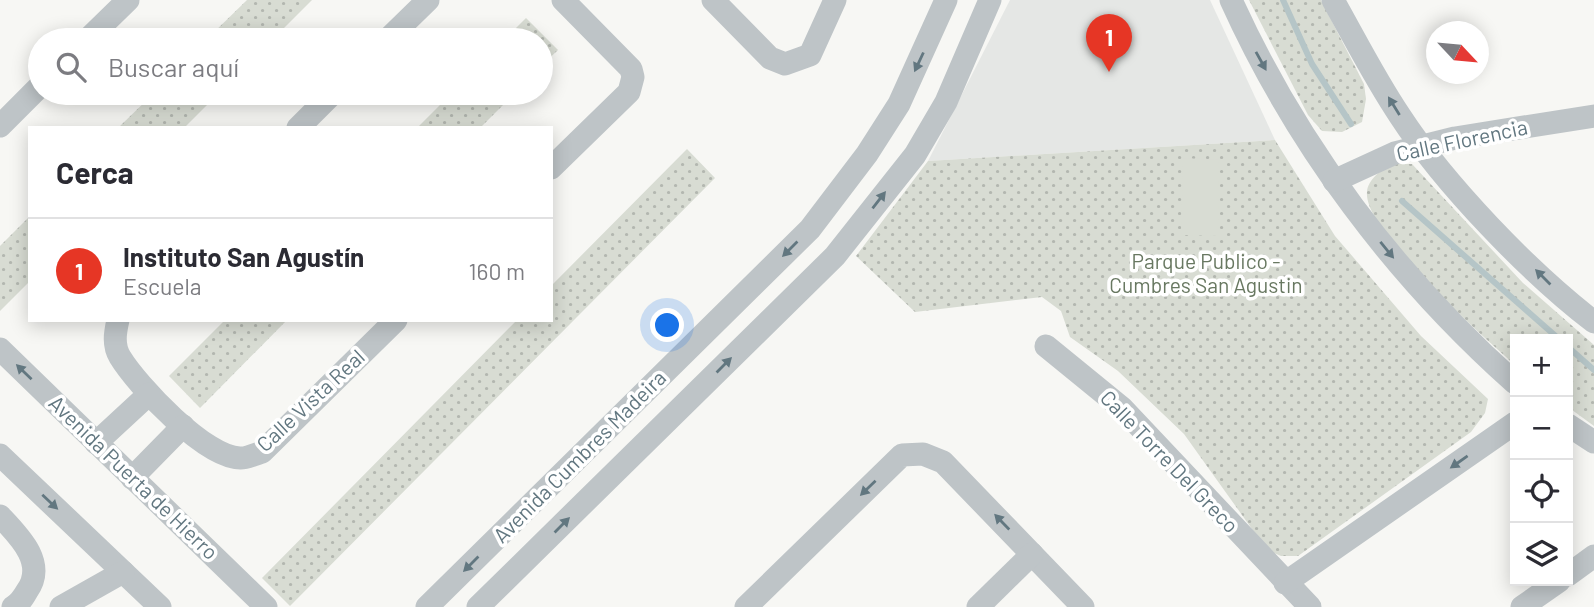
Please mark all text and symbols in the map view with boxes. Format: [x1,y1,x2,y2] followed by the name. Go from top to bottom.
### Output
[1086,14,1132,72] pin: 1
[1426,21,1489,84] north arrow
[28,28,553,105] search box
[52,48,90,86] icon: search
[108,51,239,82] text: Buscar aquí
[913,52,924,73] one-way arrow
[1255,52,1267,71] one-way arrow
[1387,97,1400,116] one-way arrow
[1394,113,1530,166] street label: Calle Florencia
[56,154,134,190] text: Cerca
[872,191,887,209] one-way arrow
[783,240,799,257] one-way arrow
[123,241,364,272] text: Instituto San Agustín
[1380,241,1395,259] one-way arrow
[1109,248,1303,297] park label: Parque Publico - Cumbres San Agustin
[75,257,83,285] text: 1
[468,257,525,285] text: 160 m
[1535,268,1552,285] one-way arrow
[123,272,202,300] text: Escuela
[650,308,684,342] your location
[1510,334,1573,586] map controls
[1510,334,1573,397] button: +
[251,344,369,456] street label: Calle Vista Real
[715,357,732,374] one-way arrow
[16,364,32,381] one-way arrow
[487,364,670,547] street label: Avenida Cumbres Madeira
[1096,385,1244,537] street label: Calle Torre Del Greco
[44,390,224,564] street label: Avenida Puerta de Hierro
[1510,397,1573,460] button: −
[1450,455,1468,469] one-way arrow
[1510,460,1573,523] button: locate
[860,480,877,497] one-way arrow
[41,494,59,510] one-way arrow
[993,514,1010,531] one-way arrow
[553,516,570,533] one-way arrow
[1510,523,1573,586] button: layers
[463,555,480,572] one-way arrow

